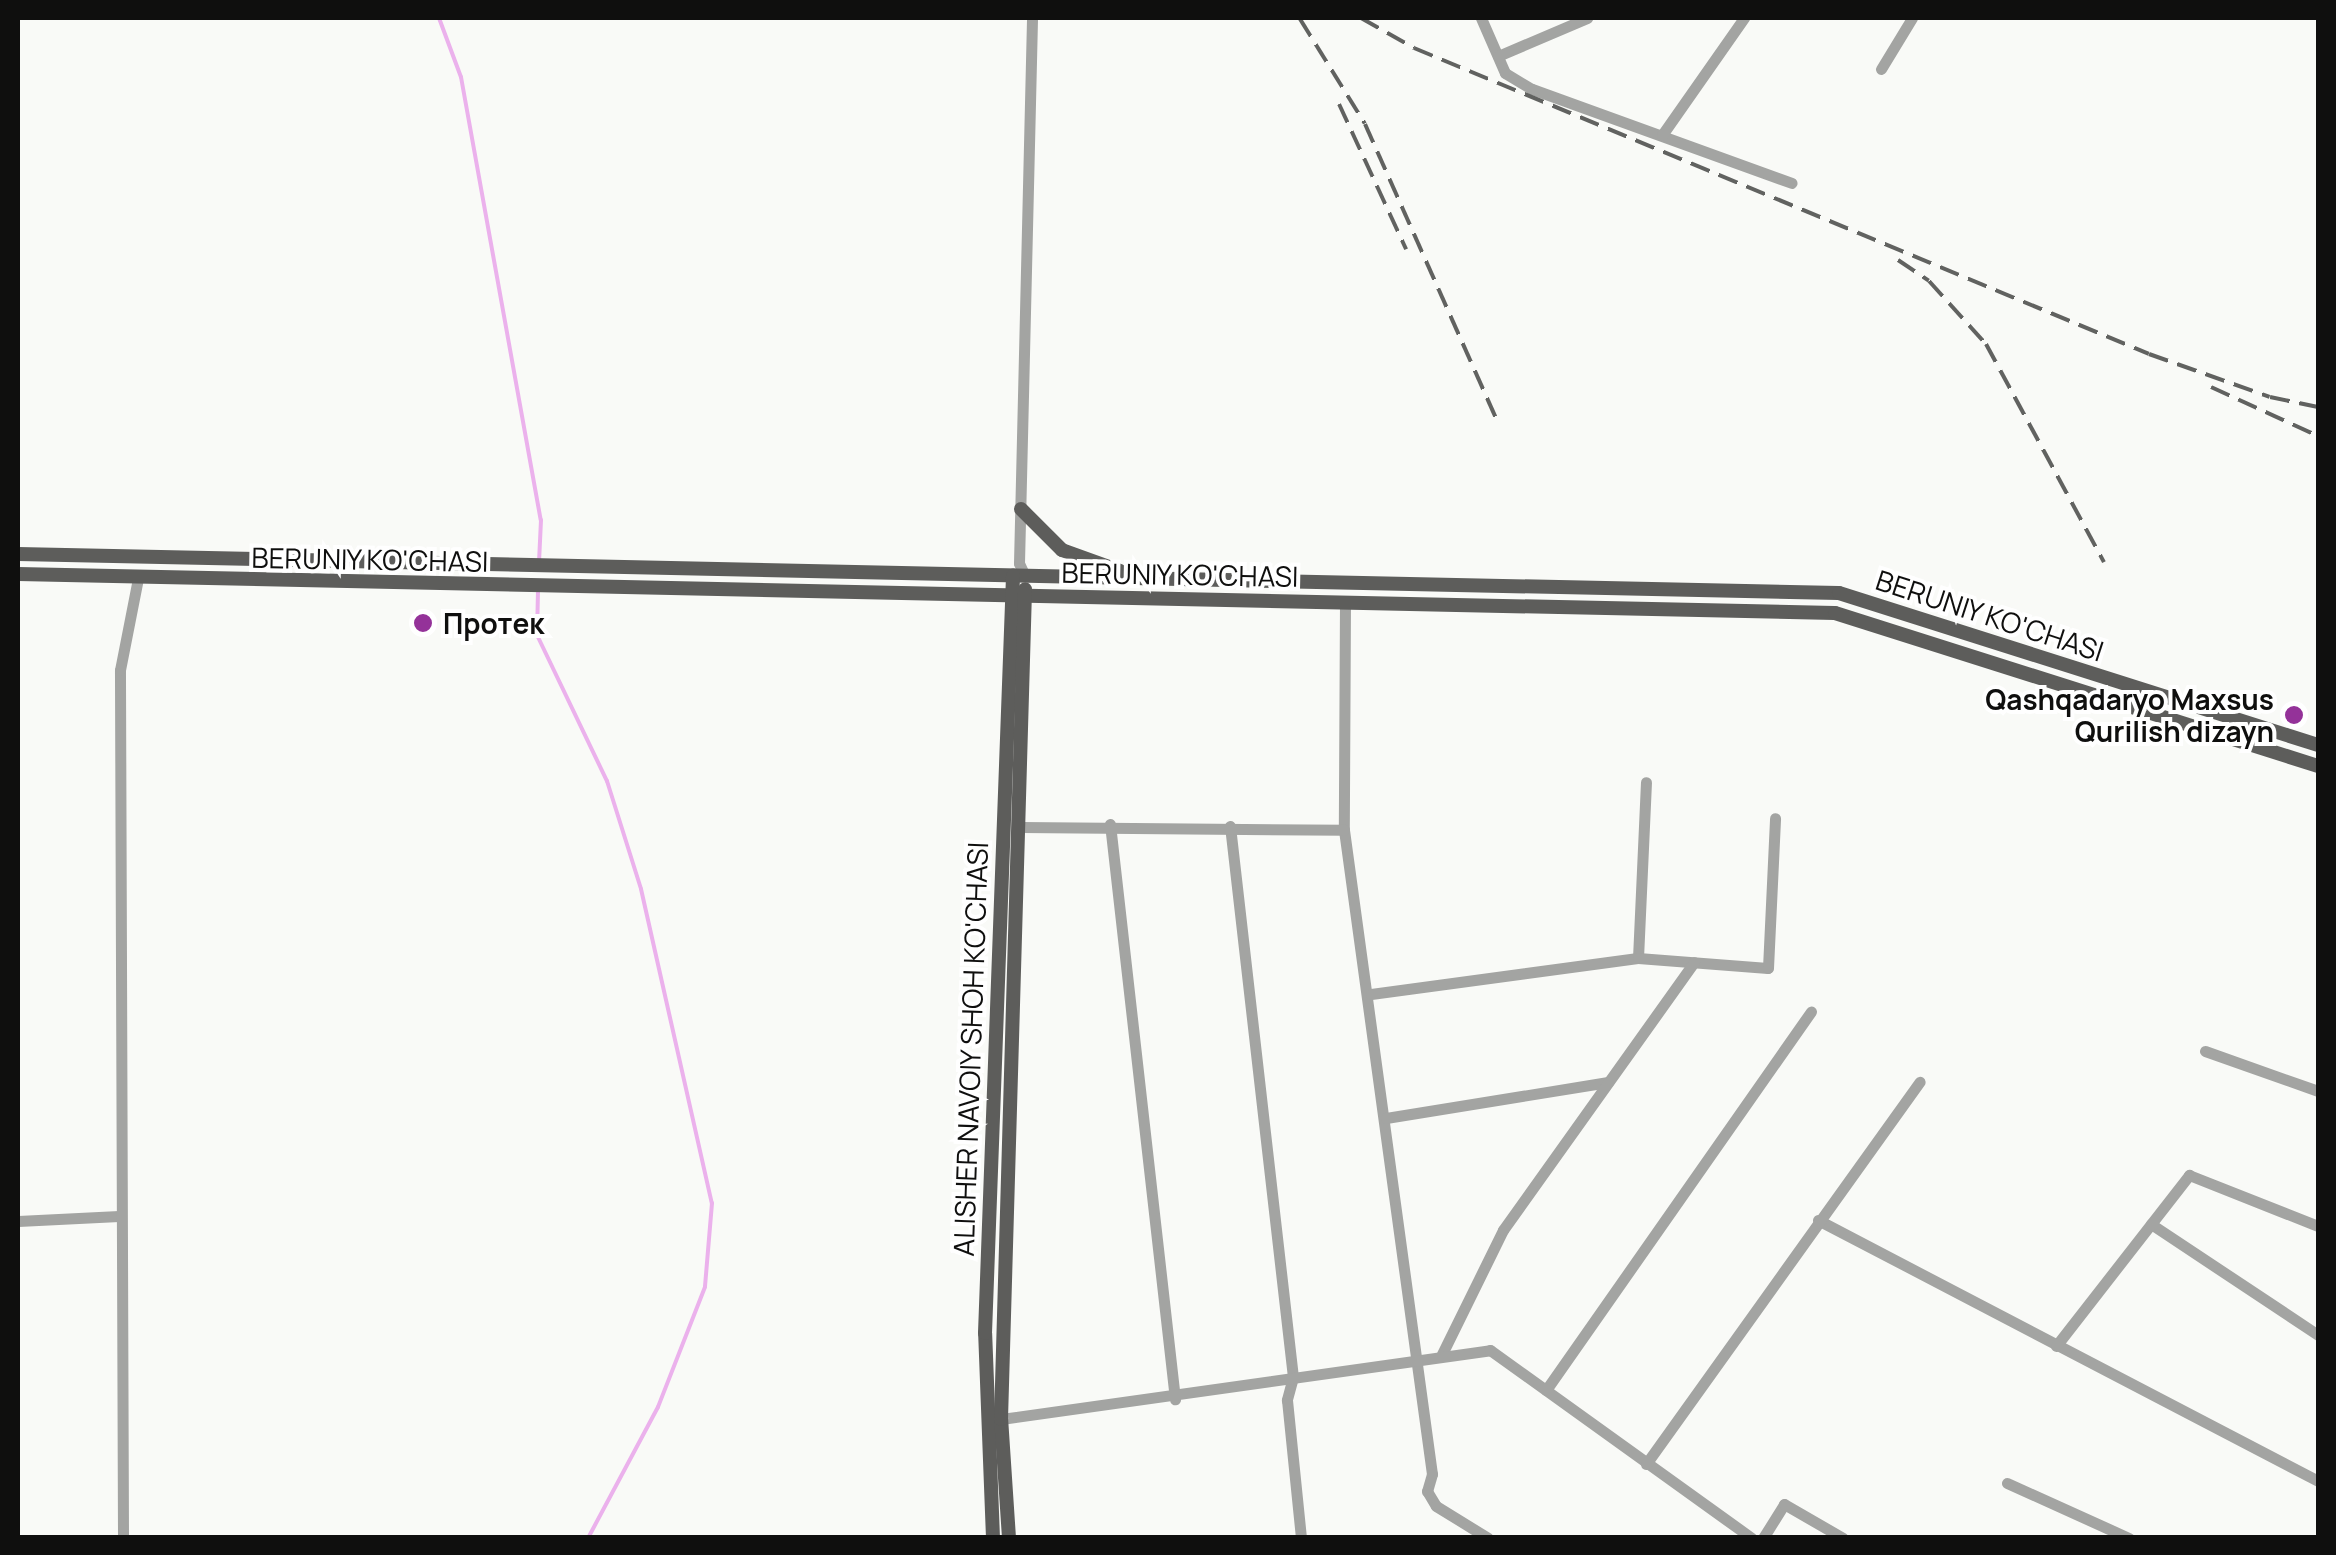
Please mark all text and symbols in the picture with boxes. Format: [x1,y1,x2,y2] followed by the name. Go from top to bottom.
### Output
[251,540,489,578] street label: BERUNIY KO'CHASI
[1061,555,1299,593] street label: BERUNIY KO'CHASI
[1871,562,2109,668] street label: BERUNIY KO'CHASI
[443,606,544,640] place label: Протек
[412,612,434,634] marker: Протек
[1985,682,2274,748] place label: Qashqadaryo Maxsus Qurilish dizayn
[2283,704,2305,726] marker: Qashqadaryo Maxsus Qurilish dizayn
[946,841,994,1257] street label: ALISHER NAVOIY SHOH KO'CHASI

